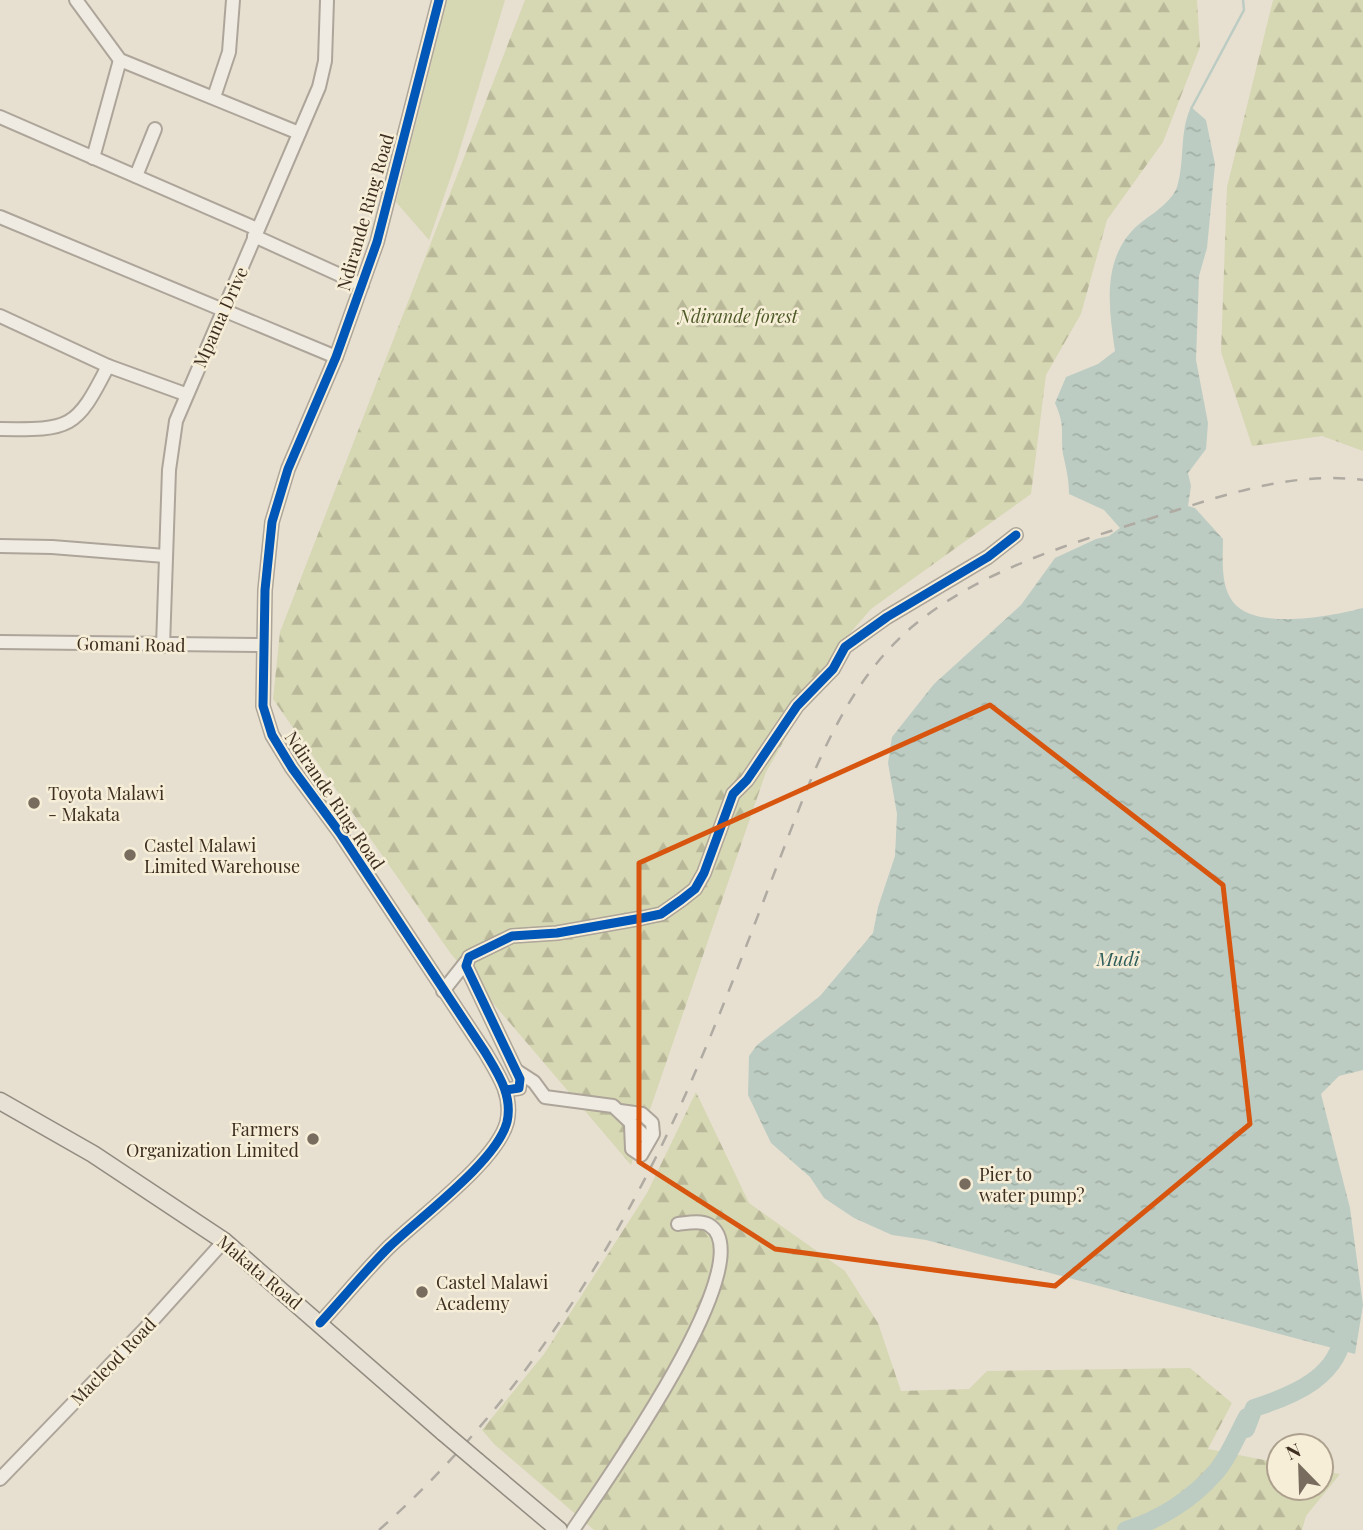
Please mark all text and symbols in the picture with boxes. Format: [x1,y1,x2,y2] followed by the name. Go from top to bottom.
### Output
[331,130,399,293] street label: Ndirande Ring Road
[187,263,253,371] street label: Mpama Drive
[676,304,799,328] park label: Ndirande forest
[76,631,186,657] street label: Gomani Road
[280,726,391,874] street label: Ndirande Ring Road
[48,781,164,826] place label: Toyota Malawi - Makata
[26,795,42,811] marker: Toyota Malawi - Makata
[144,833,300,878] place label: Castel Malawi Limited Warehouse
[122,847,138,863] marker: Castel Malawi Limited Warehouse
[1095,945,1141,971] water label: Mudi
[126,1117,300,1162] place label: Farmers Organization Limited
[305,1131,321,1147] marker: Farmers Organization Limited
[979,1162,1085,1207] place label: Pier to water pump?
[957,1176,973,1192] marker: Pier to water pump?
[213,1229,308,1315] street label: Makata Road
[435,1270,548,1315] place label: Castel Malawi Academy
[414,1284,430,1300] marker: Castel Malawi Academy
[65,1312,161,1410] street label: Macleod Road
[1265,1432,1335,1502] north arrow
[1282,1436,1305,1465] text: N

